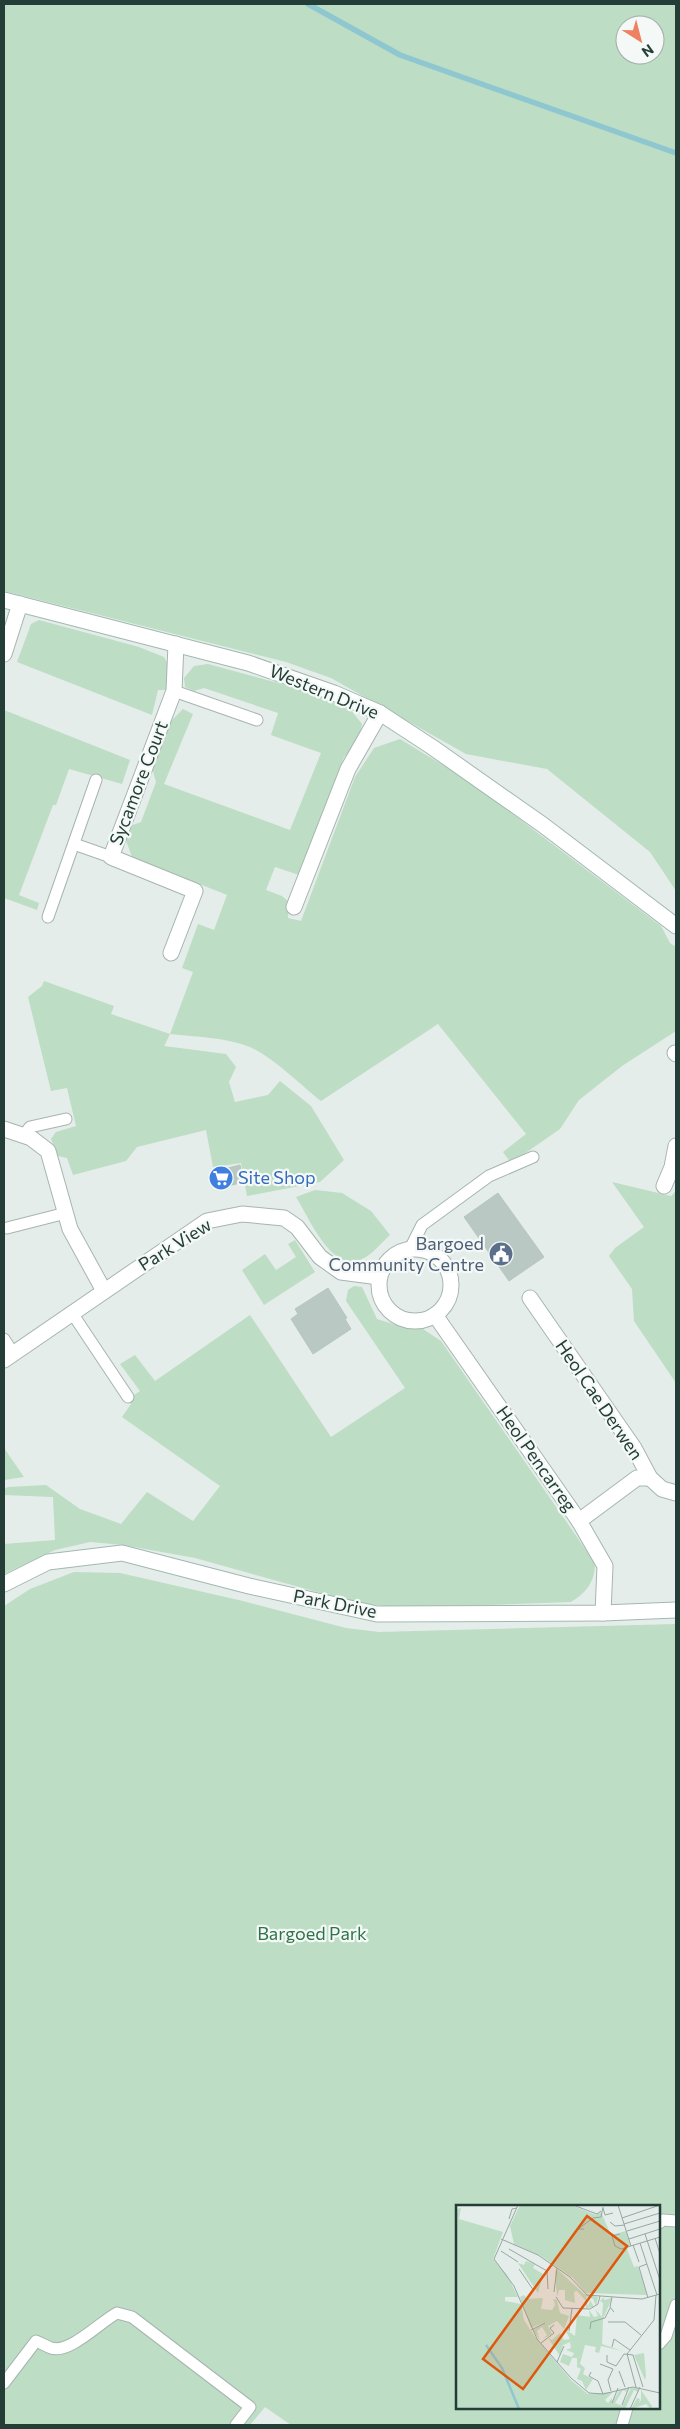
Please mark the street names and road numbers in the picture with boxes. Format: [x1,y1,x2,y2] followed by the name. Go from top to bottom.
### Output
[267,659,382,723] street label: Western Drive
[104,717,172,848] street label: Sycamore Court
[134,1213,215,1275] street label: Park View
[551,1335,648,1464] street label: Heol Cae Derwen
[492,1401,582,1516] street label: Heol Pencarreg
[292,1584,379,1622] street label: Park Drive

